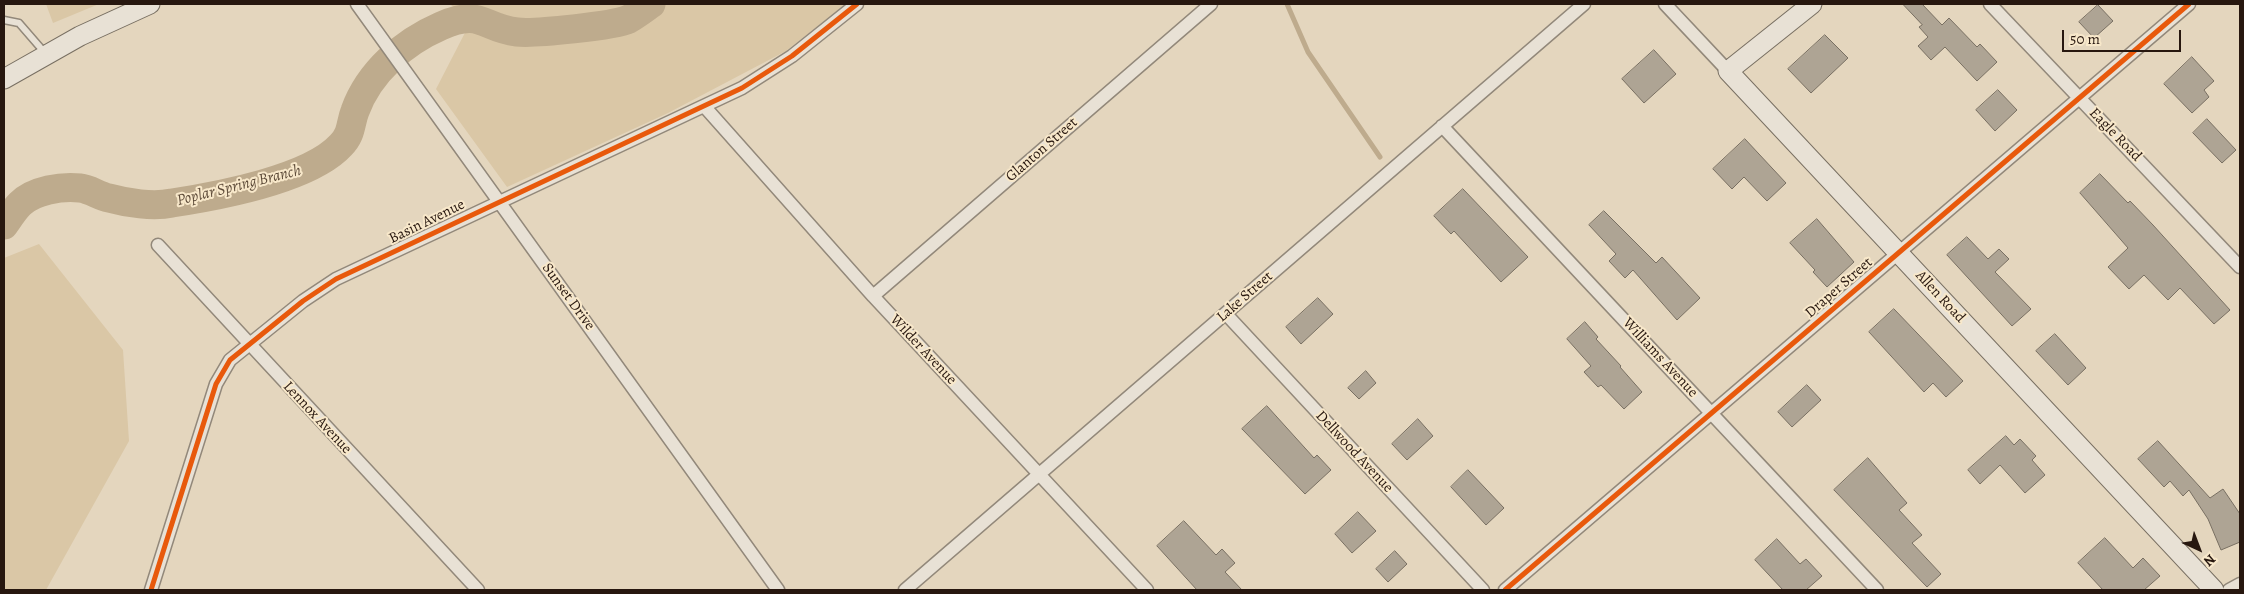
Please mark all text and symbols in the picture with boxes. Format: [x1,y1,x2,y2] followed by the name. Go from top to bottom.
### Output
[2064,20,2183,52] scale bar
[2070,29,2100,49] text: 50 m
[2085,104,2145,166] street label: Eagle Road
[1002,114,1082,186] street label: Glanton Street
[175,161,303,211] water label: Poplar Spring Branch
[386,196,468,248] street label: Basin Avenue
[1802,254,1876,322] street label: Draper Street
[538,260,598,334] street label: Sunset Drive
[1911,267,1969,327] street label: Allen Road
[1213,268,1277,326] street label: Lake Street
[886,311,960,389] street label: Wilder Avenue
[1619,314,1701,402] street label: Williams Avenue
[279,378,355,458] street label: Lennox Avenue
[1311,407,1397,497] street label: Dellwood Avenue
[2174,524,2224,574] north arrow
[2199,550,2220,571] text: N

